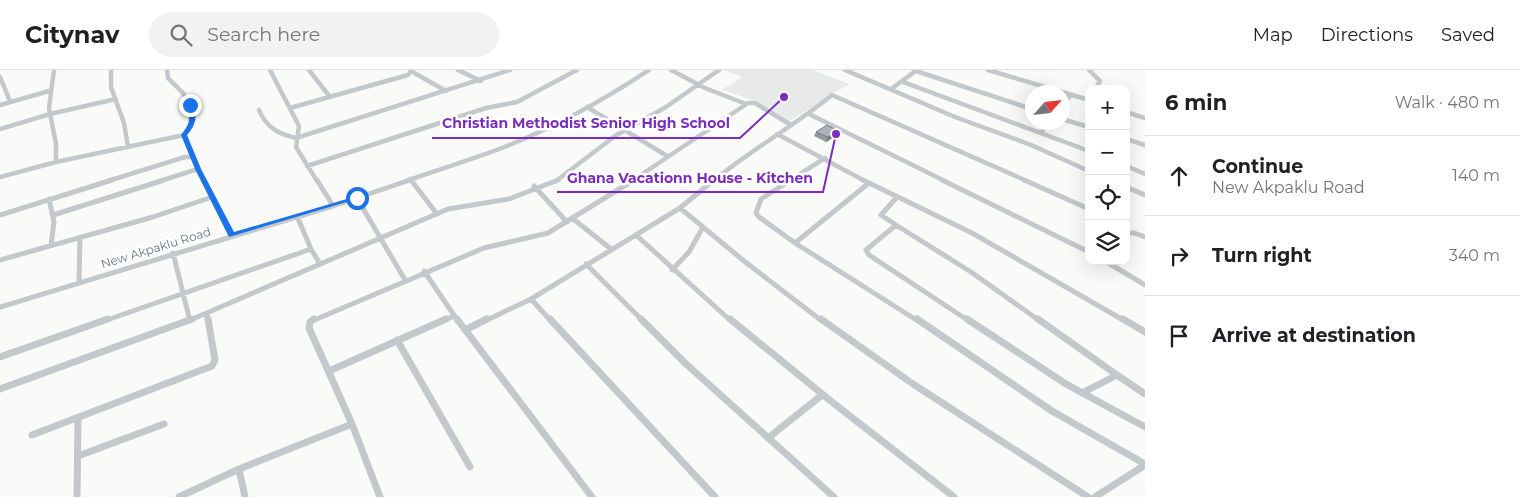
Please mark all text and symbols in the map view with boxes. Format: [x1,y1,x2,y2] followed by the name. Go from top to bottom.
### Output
[149,12,499,57] search box
[25,20,119,49] text: Citynav
[167,21,195,49] icon: search
[207,23,320,46] text: Search here
[1253,24,1293,46] text: Map
[1321,24,1413,46] text: Directions
[1441,24,1495,46] text: Saved
[1025,85,1070,130] north arrow
[1085,85,1130,265] map controls
[1085,85,1130,130] button: +
[1165,90,1227,115] text: 6 min
[1395,93,1500,112] text: Walk · 480 m
[179,94,202,117] route end
[432,109,740,138] callout: Christian Methodist Senior High School
[442,114,730,132] text: Christian Methodist Senior High School
[1085,130,1130,175] button: −
[1212,155,1303,178] text: Continue
[1165,162,1193,190] icon: ahead
[557,163,823,192] callout: Ghana Vacationn House - Kitchen
[1452,166,1500,185] text: 140 m
[567,169,813,187] text: Ghana Vacationn House - Kitchen
[1085,175,1130,220] button: locate
[1212,178,1365,197] text: New Akpaklu Road
[346,187,369,210] route start
[1085,220,1130,265] button: layers
[99,224,213,271] street label: New Akpaklu Road
[1165,242,1193,270] icon: right
[1212,244,1312,267] text: Turn right
[1449,246,1500,265] text: 340 m
[1165,322,1193,350] icon: arrive
[1212,324,1416,347] text: Arrive at destination

